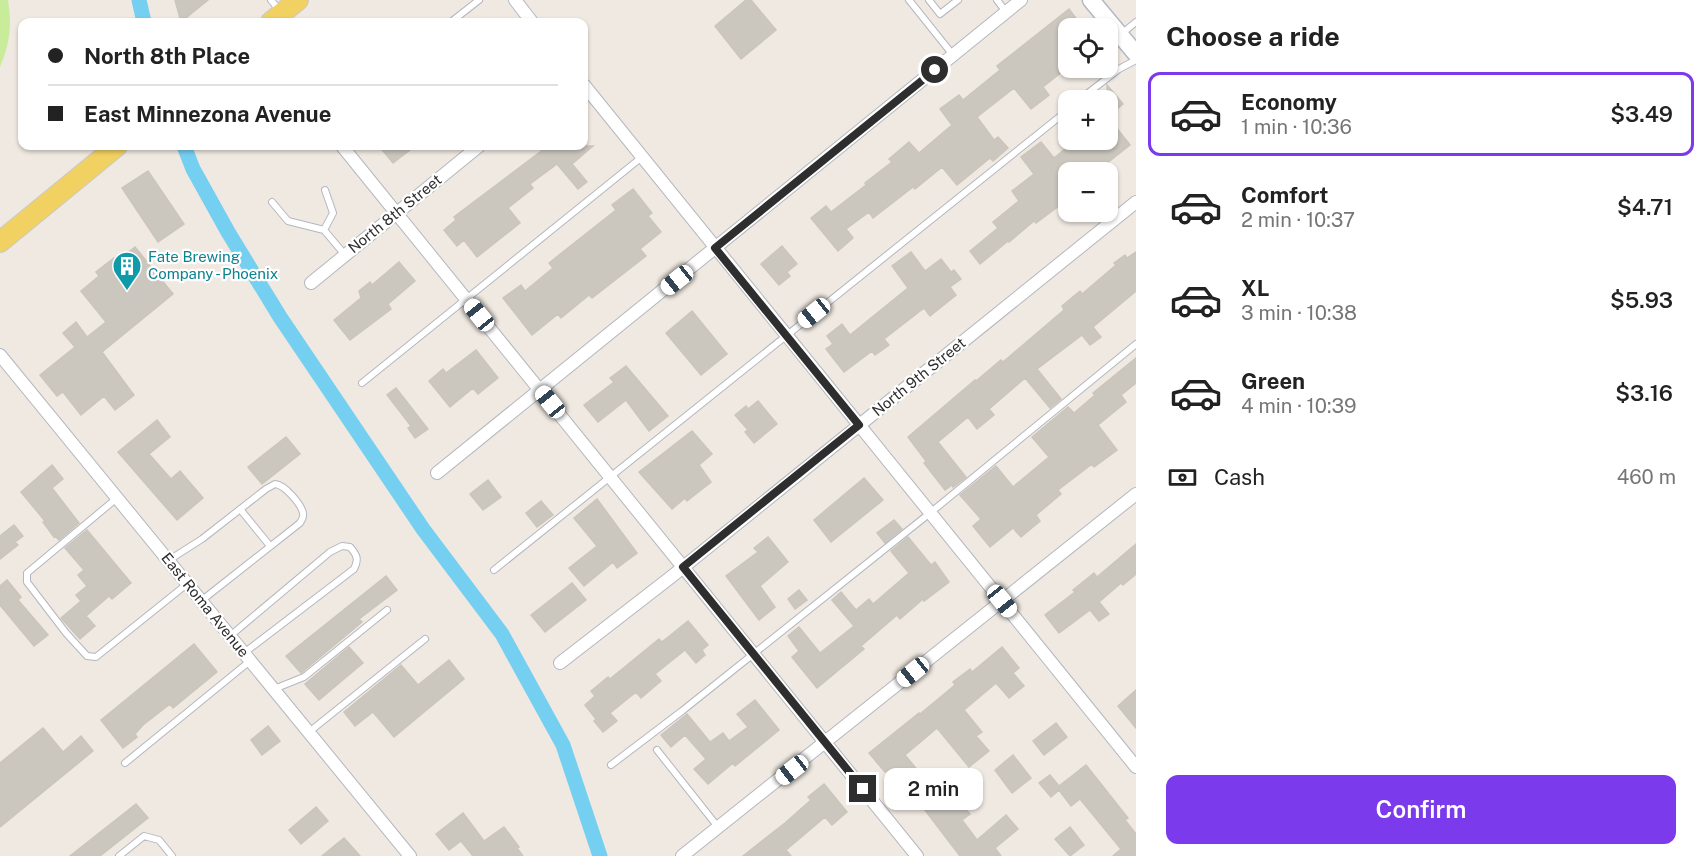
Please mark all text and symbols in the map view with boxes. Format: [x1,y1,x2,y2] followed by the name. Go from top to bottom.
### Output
[1058,18,1118,222] map controls
[1058,18,1118,78] button: locate
[1166,20,1340,52] text: Choose a ride
[84,43,250,69] text: North 8th Place
[921,56,948,83] route start
[1169,87,1223,141] icon: car
[1241,89,1337,115] text: Economy
[1058,90,1118,150] button: +
[84,101,331,127] text: East Minnezona Avenue
[1610,101,1673,127] text: $3.49
[1241,115,1352,139] text: 1 min · 10:36
[1058,162,1118,222] button: −
[345,171,445,256] street label: North 8th Street
[1169,180,1223,234] icon: car
[1241,182,1328,208] text: Comfort
[1617,194,1673,220] text: $4.71
[1241,208,1355,232] text: 2 min · 10:37
[148,248,278,282] place label: Fate Brewing Company - Phoenix
[111,250,143,292] building icon: Fate Brewing Company - Phoenix
[657,262,697,298] car
[1169,273,1223,327] icon: car
[1241,275,1269,301] text: XL
[1610,287,1673,313] text: $5.93
[461,295,497,335] car
[794,295,834,331] car
[1241,301,1357,325] text: 3 min · 10:38
[869,334,969,419] street label: North 9th Street
[1169,366,1223,420] icon: car
[1241,368,1305,394] text: Green
[1615,380,1673,406] text: $3.16
[532,382,568,422] car
[1241,394,1356,418] text: 4 min · 10:39
[1166,461,1199,494] icon: cash
[1214,464,1265,490] text: Cash
[1617,465,1676,489] text: 460 m
[158,549,253,660] street label: East Roma Avenue
[984,581,1020,621] car
[893,654,933,690] car
[772,752,812,788] car
[884,768,983,810] callout: 2 min
[849,775,876,802] route end
[1166,775,1676,844] button: Confirm
[908,777,959,801] text: 2 min

